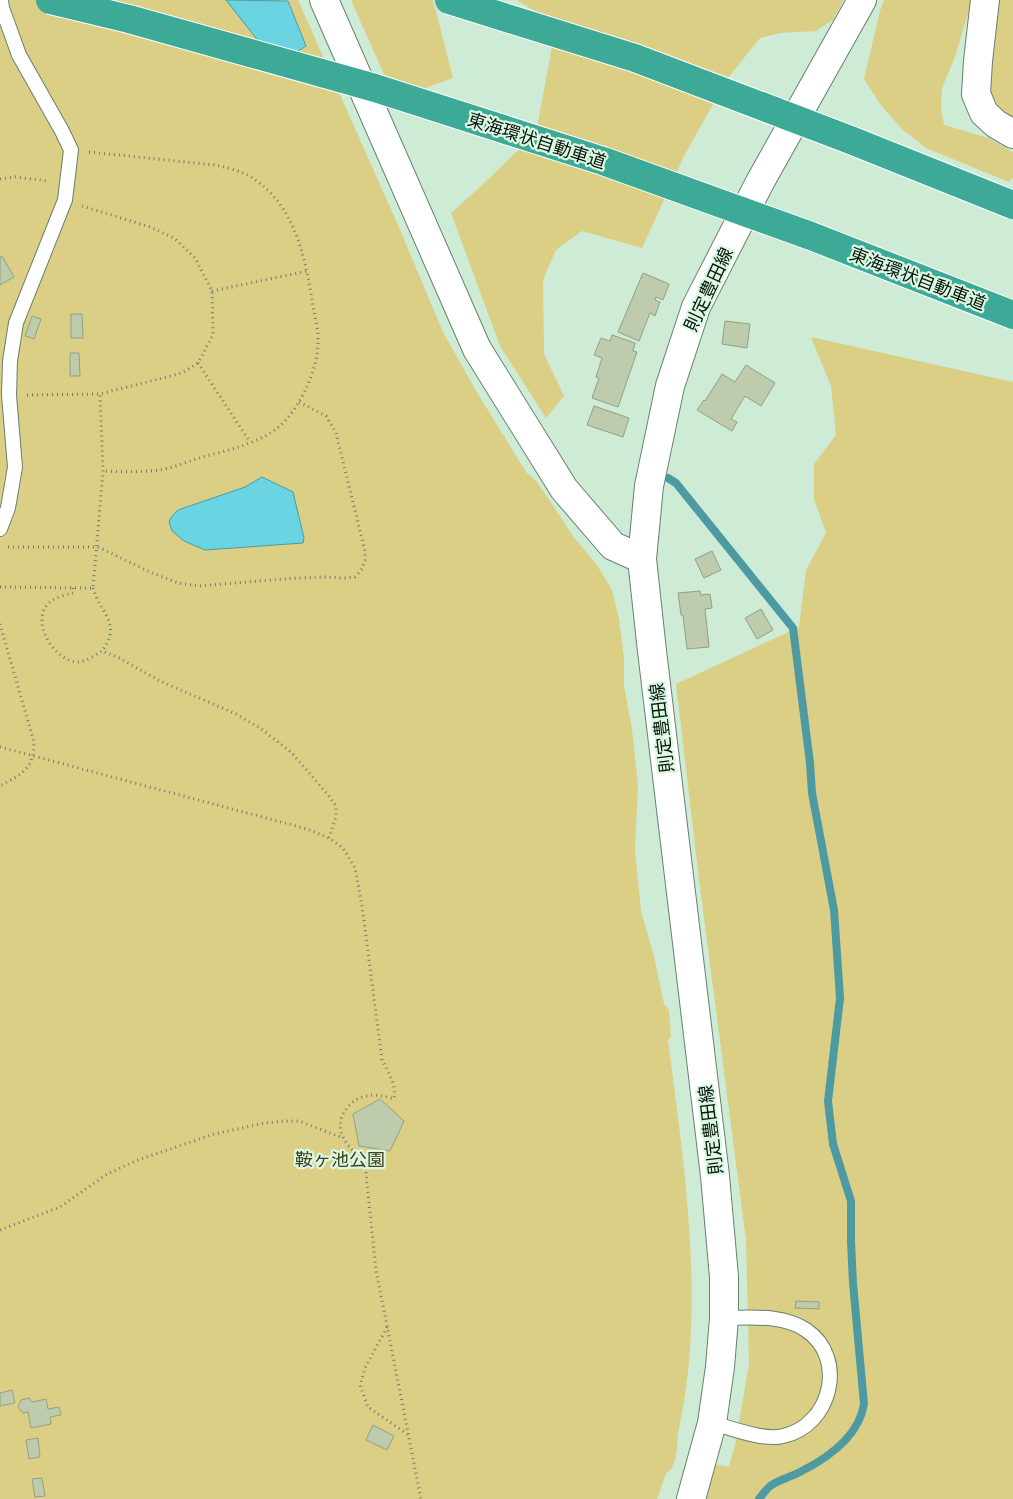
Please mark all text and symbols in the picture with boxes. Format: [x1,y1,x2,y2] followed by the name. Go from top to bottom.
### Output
[465,106,609,174] street label: 東海環状自動車道
[846,241,990,315] street label: 東海環状自動車道
[678,243,738,335] street label: 則定豊田線
[644,682,678,774] street label: 則定豊田線
[693,1084,727,1176] street label: 則定豊田線
[295,1147,385,1171] park label: 鞍ヶ池公園

